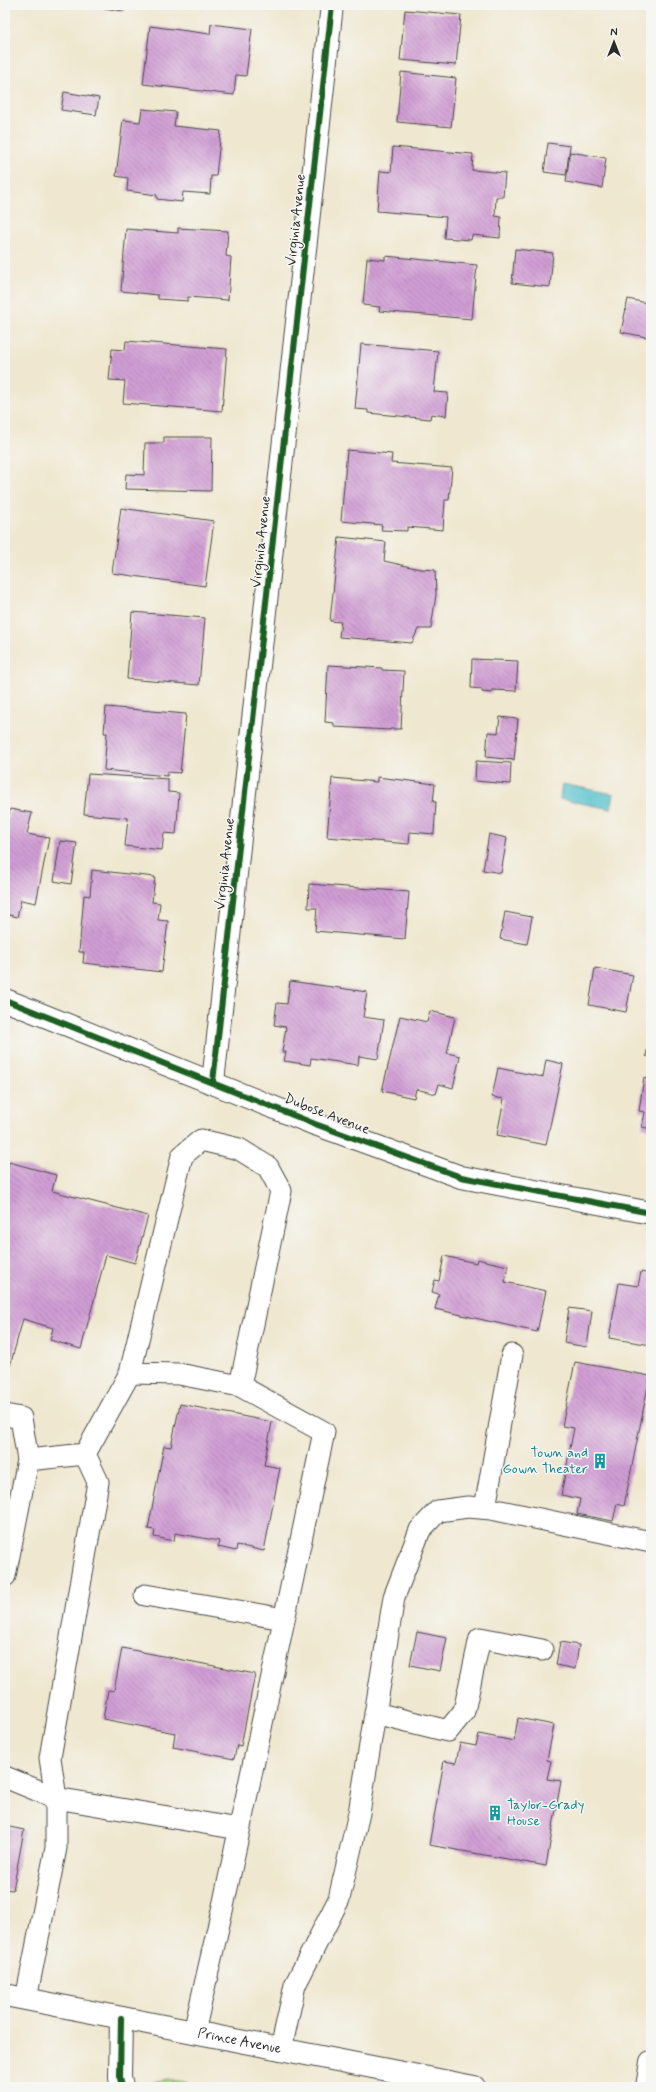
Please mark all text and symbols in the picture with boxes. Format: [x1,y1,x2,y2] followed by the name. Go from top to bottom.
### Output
[594,22,634,62] north arrow
[610,26,618,40] text: N
[282,173,311,267] street label: Virginia Avenue
[247,495,276,589] street label: Virginia Avenue
[211,817,240,911] street label: Virginia Avenue
[282,1089,372,1139] street label: Dubose Avenue
[503,1444,588,1478] place label: Town and Gown Theater
[591,1452,609,1470] building icon: Town and Gown Theater
[507,1796,584,1830] place label: Taylor-Grady House
[486,1804,504,1822] building icon: Taylor-Grady House
[196,2024,283,2058] street label: Prince Avenue

